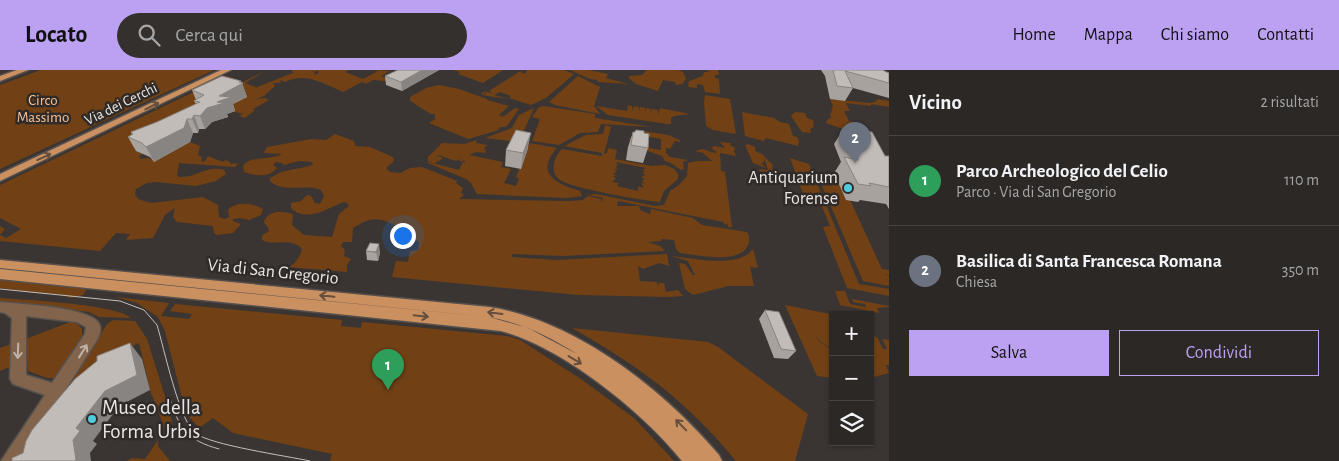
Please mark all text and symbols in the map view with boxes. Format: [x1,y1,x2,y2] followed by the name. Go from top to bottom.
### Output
[117,13,467,58] search box
[135,21,163,49] icon: search
[25,23,87,47] text: Locato
[175,26,243,45] text: Cerca qui
[1012,26,1056,44] text: Home
[1084,26,1133,44] text: Mappa
[1161,26,1229,44] text: Chi siamo
[1257,26,1314,44] text: Contatti
[82,80,160,128] street label: Via dei Cerchi
[909,92,962,113] text: Vicino
[17,93,69,125] park label: Circo Massimo
[1261,94,1319,110] text: 2 risultati
[144,101,159,110] one-way arrow
[839,122,871,163] pin: 2
[36,152,51,162] one-way arrow
[956,162,1168,181] text: Parco Archeologico del Celio
[748,169,838,208] place label: Antiquarium Forense
[922,172,928,188] text: 1
[1284,172,1319,188] text: 110 m
[842,182,854,194] marker: Antiquarium Forense
[956,184,1116,200] text: Parco · Via di San Gregorio
[390,223,416,249] your location
[956,252,1222,271] text: Basilica di Santa Francesca Romana
[207,256,340,288] street label: Via di San Gregorio
[921,262,929,278] text: 2
[1282,262,1319,278] text: 350 m
[956,274,997,290] text: Chiesa
[319,291,335,301] one-way arrow
[487,308,503,318] one-way arrow
[413,311,429,321] one-way arrow
[829,311,874,446] map controls
[829,311,874,356] button: +
[909,330,1109,376] button: Salva
[1119,330,1319,376] button: Condividi
[13,343,22,359] one-way arrow
[78,344,88,358] one-way arrow
[372,349,404,390] pin: 1
[567,356,581,366] one-way arrow
[829,356,874,401] button: −
[102,397,201,442] place label: Museo della Forma Urbis
[829,401,874,446] button: layers
[86,413,98,425] marker: Museo della Forma Urbis
[675,418,687,431] one-way arrow

